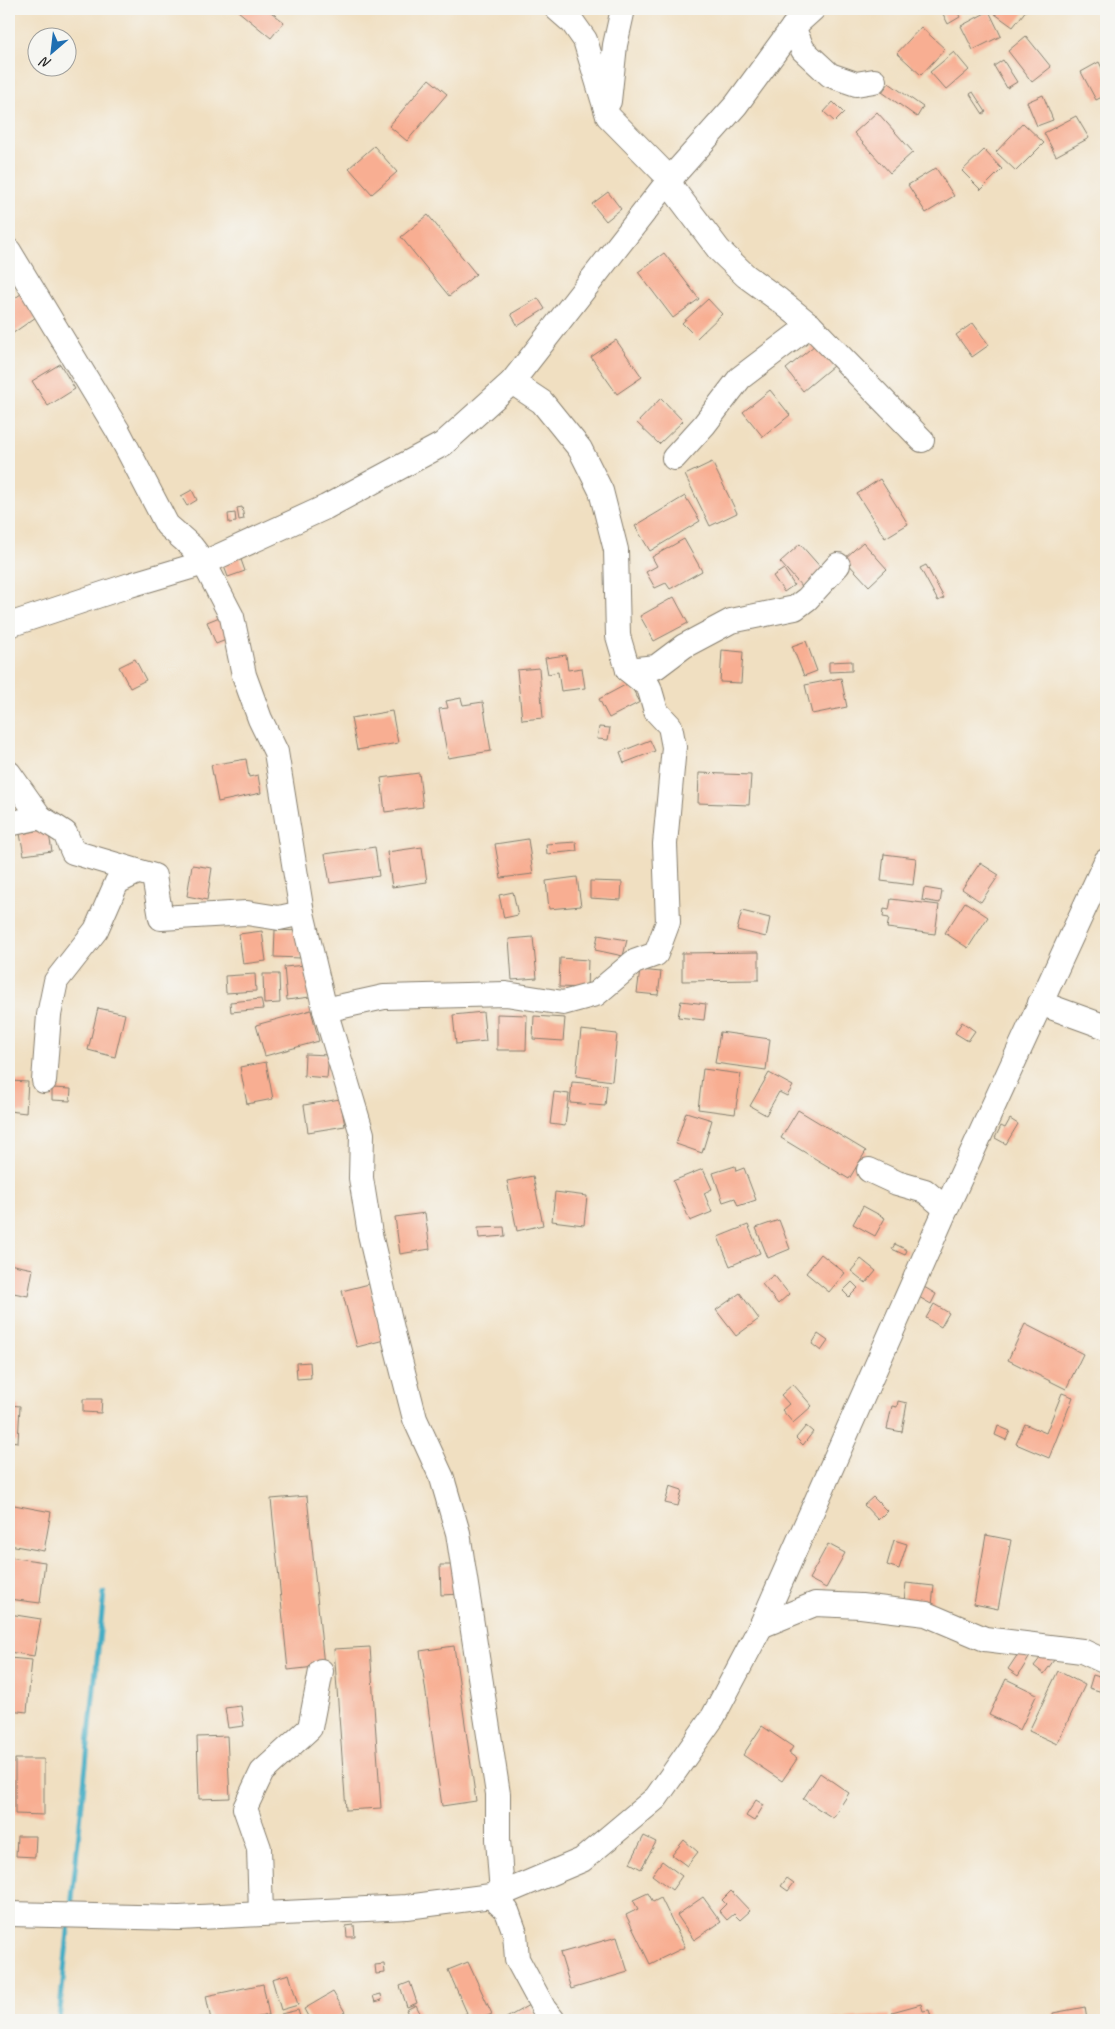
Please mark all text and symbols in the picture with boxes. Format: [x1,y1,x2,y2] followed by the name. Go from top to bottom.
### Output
[28,28,78,78] north arrow
[36,52,54,73] text: N

